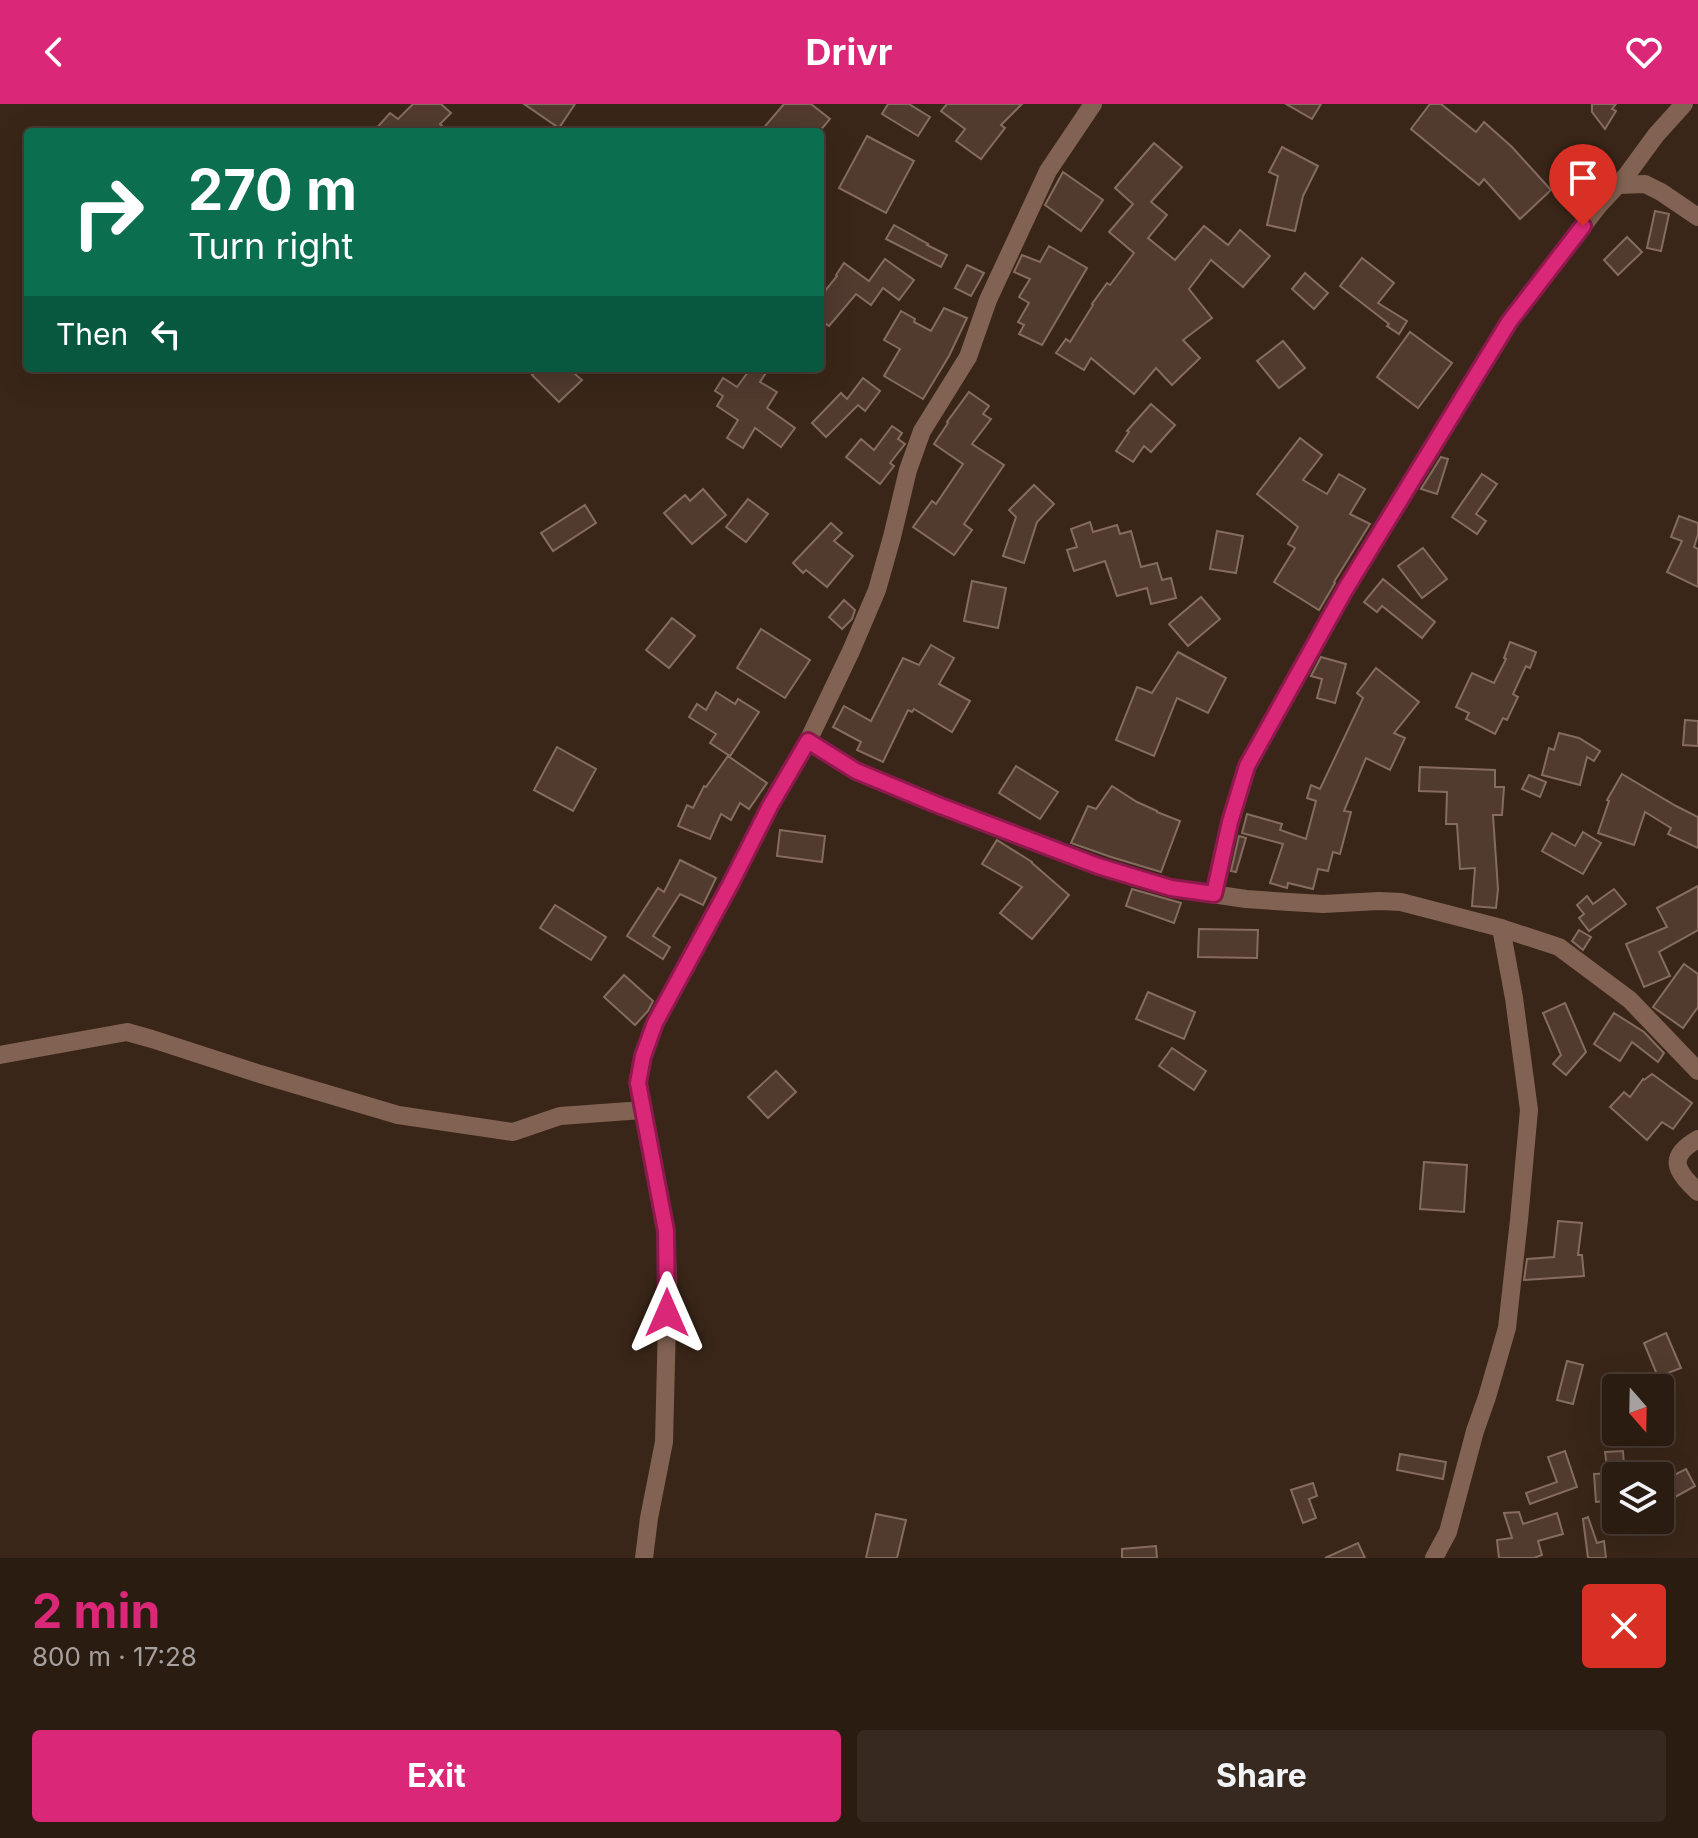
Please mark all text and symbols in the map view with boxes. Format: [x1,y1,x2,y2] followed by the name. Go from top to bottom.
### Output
[32,30,76,74] icon: back
[806,30,892,74] text: Drivr
[1622,30,1666,74] icon: heart
[1549,144,1617,226] pin
[188,156,357,224] text: 270 m
[1561,156,1605,200] icon: arrive
[56,160,160,264] icon: right
[188,224,353,268] text: Turn right
[144,312,188,356] icon: left
[56,316,128,352] text: Then
[625,1271,709,1355] position arrow
[1602,1374,1674,1446] north arrow
[1602,1374,1674,1534] map controls
[1602,1462,1674,1534] button: layers
[32,1581,160,1640] text: 2 min
[1582,1584,1666,1668] button: close
[32,1641,197,1672] text: 800 m · 17:28
[32,1730,841,1822] button: Exit
[857,1730,1666,1822] button: Share

